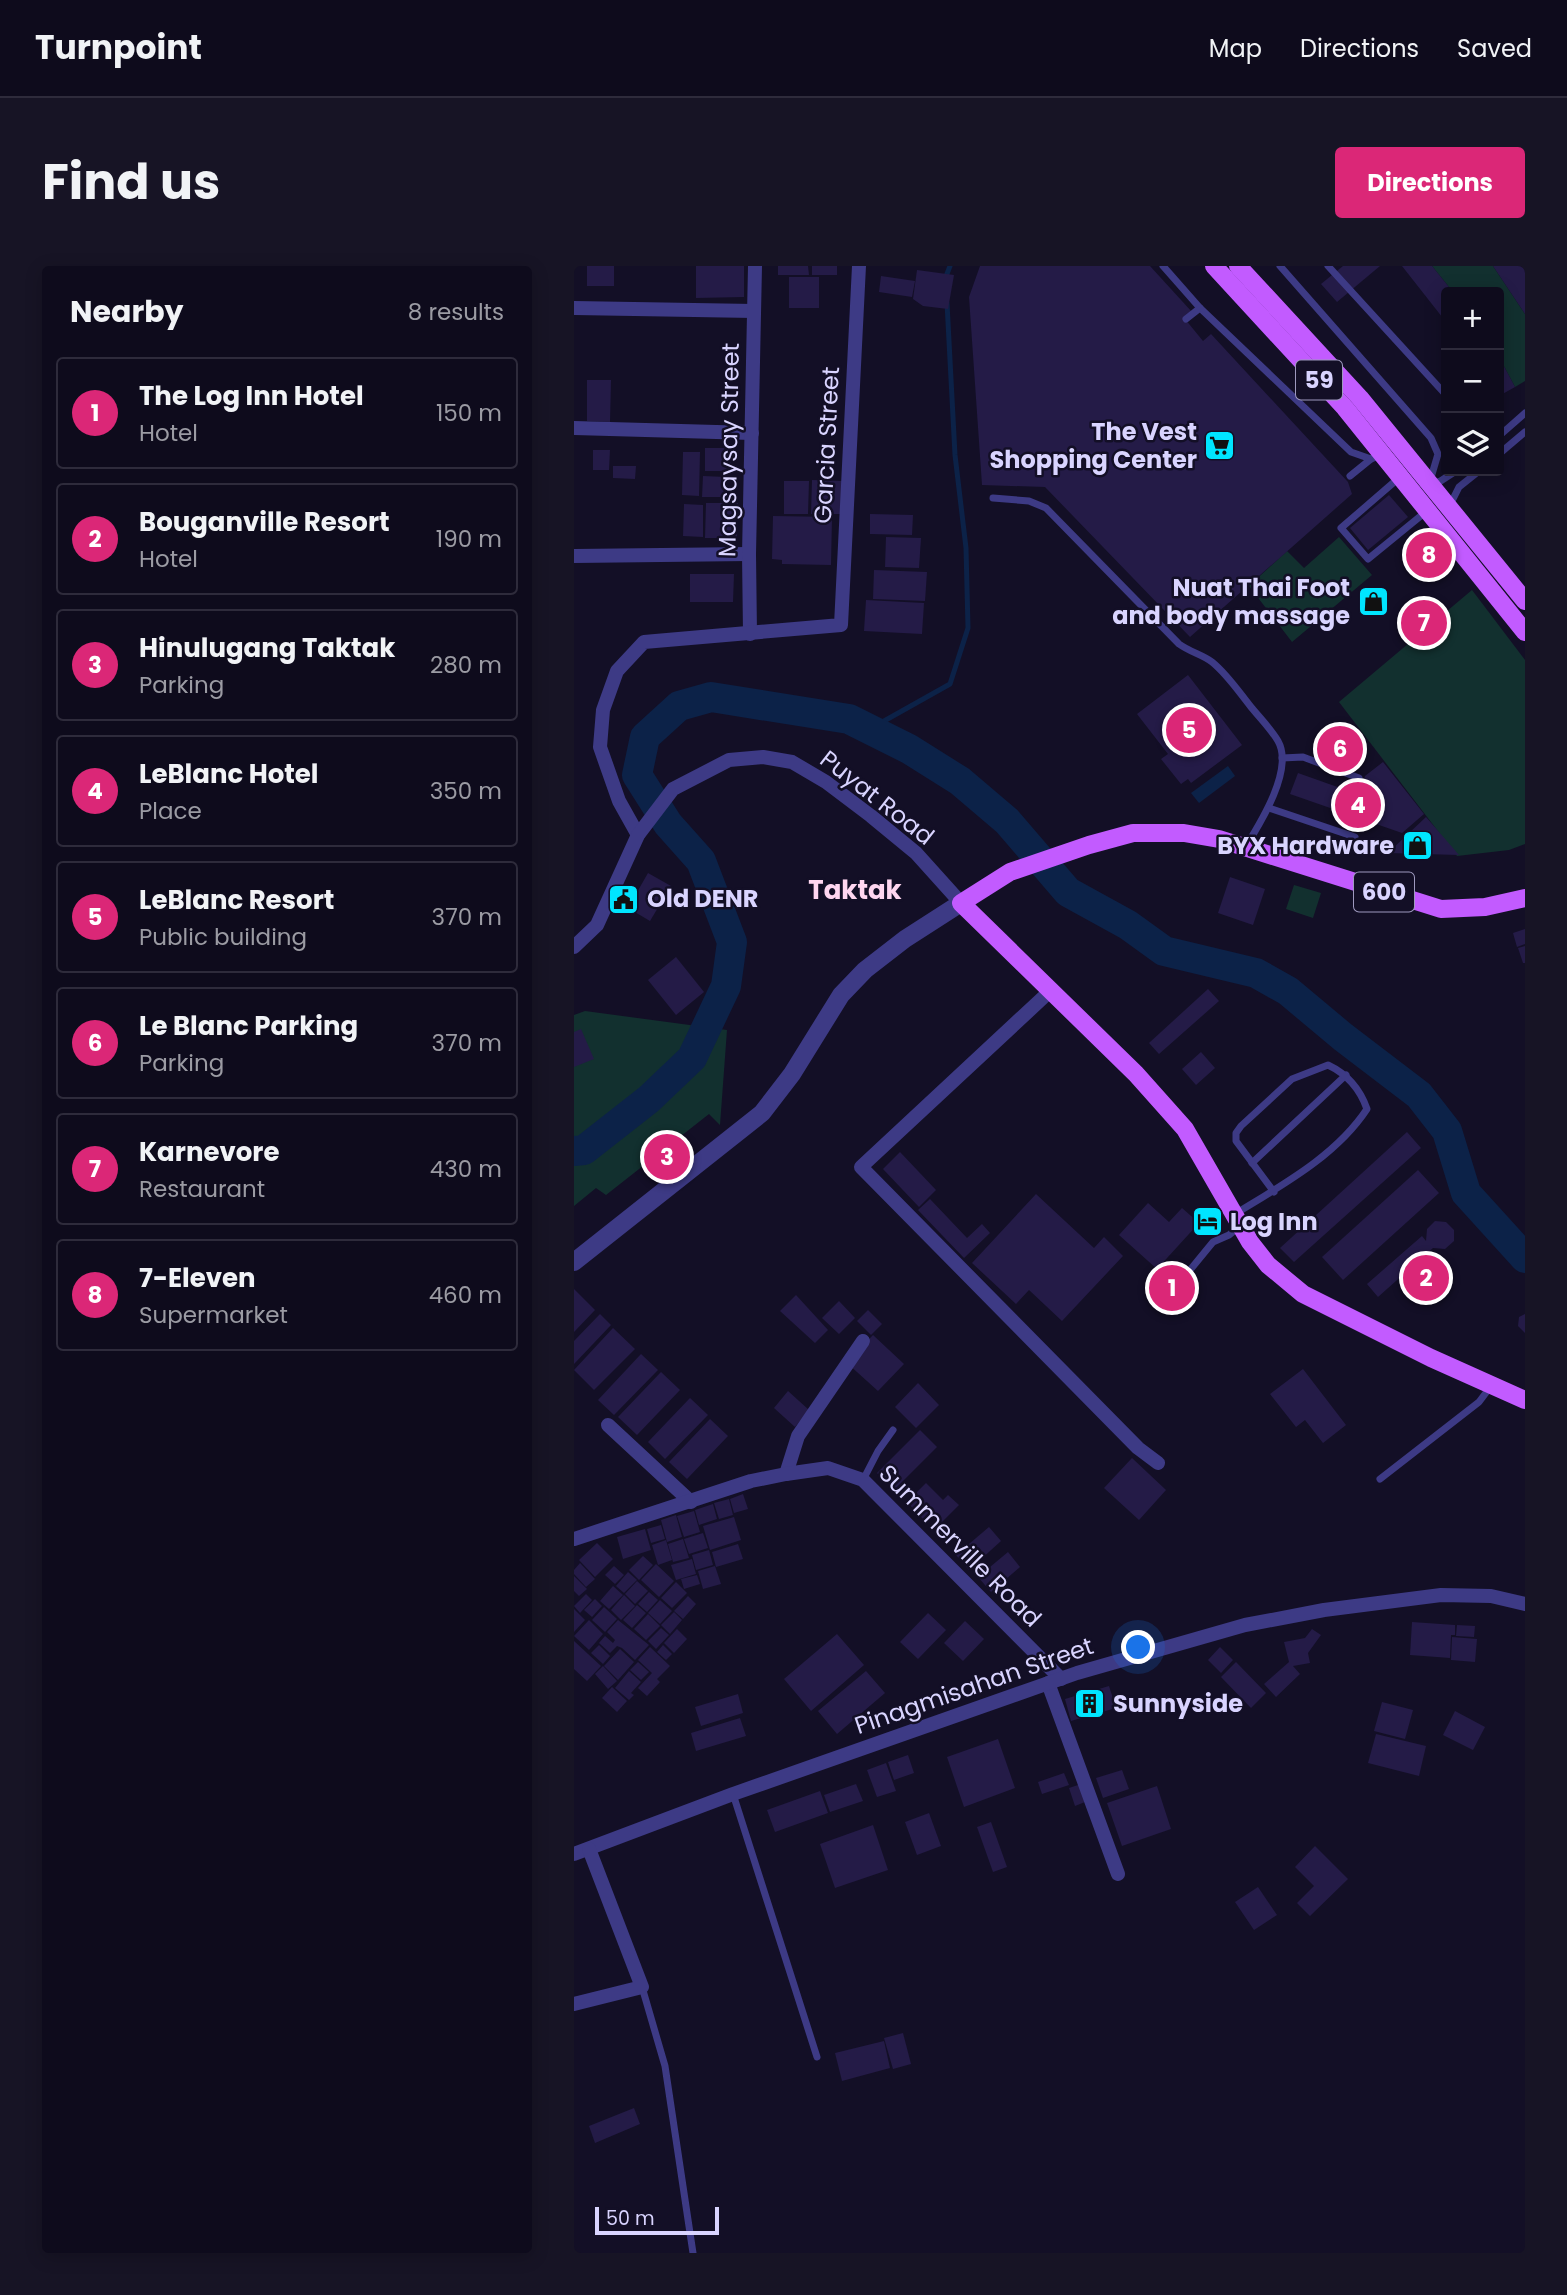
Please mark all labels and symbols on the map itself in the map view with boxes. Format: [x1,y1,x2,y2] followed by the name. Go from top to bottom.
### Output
[710,343,747,557] street label: Magsaysay Street
[1296,360,1342,400] road number: 59
[806,366,847,524] street label: Garcia Street
[989,415,1197,476] place label: The Vest Shopping Center
[1203,429,1237,463] supermarket icon: The Vest Shopping Center
[1406,529,1452,581] pin: 8
[1112,571,1350,632] place label: Nuat Thai Foot and body massage
[1356,585,1390,619] shop icon: Nuat Thai Foot and body massage
[1401,597,1447,649] pin: 7
[1166,704,1212,756] pin: 5
[1317,723,1363,775] pin: 6
[813,743,941,853] street label: Puyat Road
[1335,779,1381,831] pin: 4
[1217,829,1394,862] place label: BYX Hardware
[1400,829,1434,863] shop icon: BYX Hardware
[808,872,902,908] district label: Taktak
[1354,872,1414,912] road number: 600
[607,882,641,916] public building icon: Old DENR
[647,882,758,915] place label: Old DENR
[644,1131,690,1183] pin: 3
[1190,1205,1224,1239] hotel icon: Log Inn
[1230,1205,1318,1238] place label: Log Inn
[1403,1252,1449,1304] pin: 2
[1149,1262,1195,1314] pin: 1
[872,1457,1049,1634] street label: Summerville Road
[850,1629,1098,1742] street label: Pinagmisahan Street
[1121,1630,1155,1664] your location
[1073,1687,1107,1721] building icon: Sunnyside
[1113,1687,1243,1720] place label: Sunnyside
[595,2204,719,2236] scale bar

